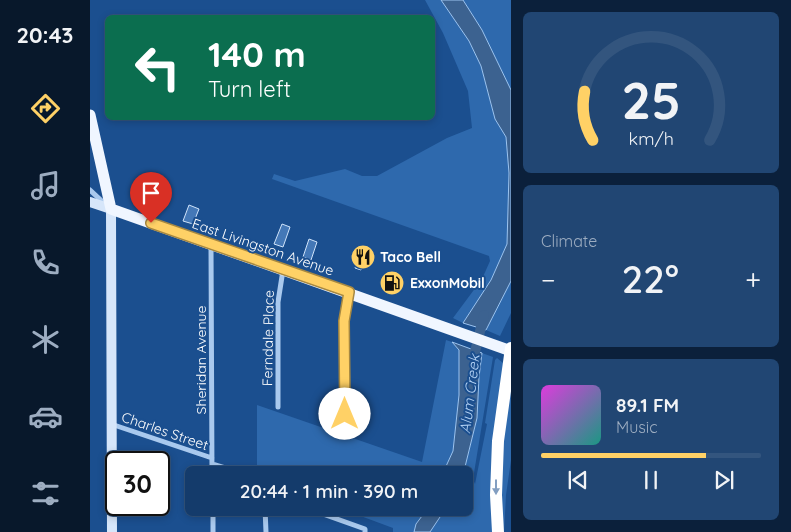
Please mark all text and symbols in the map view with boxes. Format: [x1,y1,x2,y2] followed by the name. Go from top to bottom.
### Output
[17,21,73,49] text: 20:43
[208,32,306,76] text: 140 m
[125,35,190,100] icon: left
[621,67,681,132] text: 25
[208,75,291,103] text: Turn left
[28,91,63,126] icon: directions
[628,127,674,149] text: km/h
[28,168,63,203] icon: music
[130,172,172,223] pin
[137,179,165,207] icon: arrive
[190,214,336,280] street label: East Livingston Avenue
[541,231,597,251] text: Climate
[350,244,376,270] restaurant icon: Taco Bell
[28,245,63,280] icon: phone
[380,248,441,266] place label: Taco Bell
[622,255,679,303] text: 22°
[541,262,556,297] text: −
[745,262,761,297] text: +
[379,270,405,296] fuel station icon: ExxonMobil
[410,274,485,292] place label: ExxonMobil
[258,290,278,386] street label: Ferndale Place
[192,305,210,414] street label: Sheridan Avenue
[28,322,63,357] icon: climate
[455,351,484,435] water label: Alum Creek
[318,387,370,439] position arrow
[616,393,679,417] text: 89.1 FM
[28,399,63,434] icon: car
[119,408,211,454] street label: Charles Street
[616,417,658,437] text: Music
[105,451,170,516] speed limit sign: 30
[564,466,592,494] icon: previous
[637,466,665,494] icon: pause
[710,466,738,494] icon: next
[28,476,63,511] icon: filters
[240,479,418,503] text: 20:44 · 1 min · 390 m
[492,479,500,495] one-way arrow

